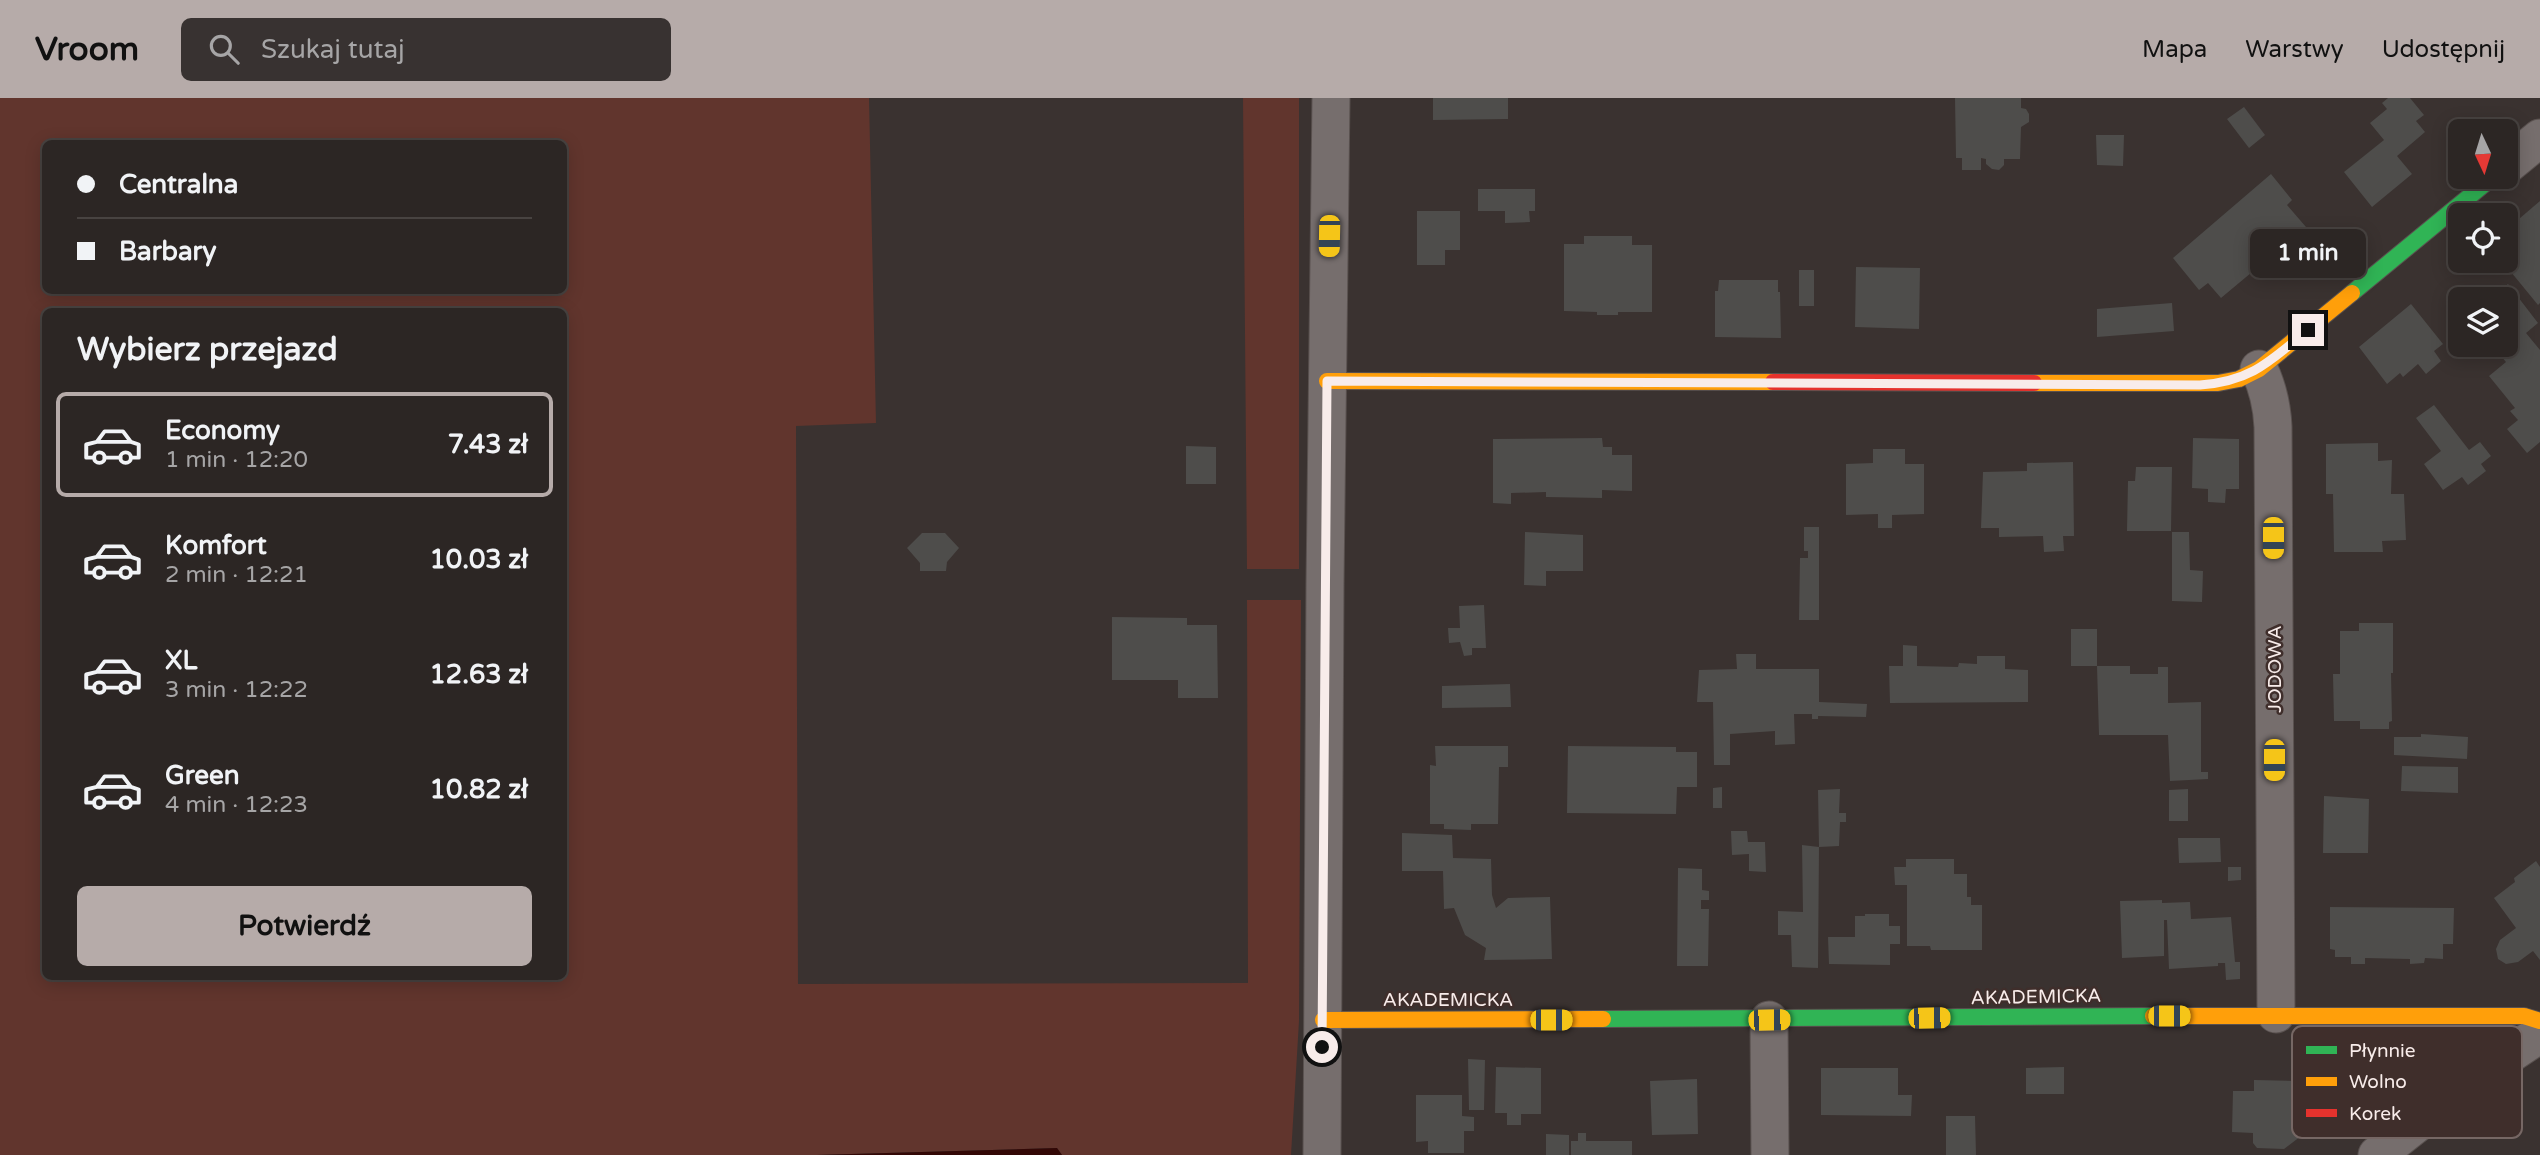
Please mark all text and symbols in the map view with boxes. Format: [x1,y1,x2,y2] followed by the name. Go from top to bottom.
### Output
[181,18,671,81] search box
[35,30,139,69] text: Vroom
[205,30,243,68] icon: search
[261,34,405,65] text: Szukaj tutaj
[2142,35,2207,64] text: Mapa
[2245,35,2344,64] text: Warstwy
[2382,35,2505,64] text: Udostępnij
[2448,119,2518,189] north arrow
[2448,119,2518,357] map controls
[119,169,238,200] text: Centralna
[2448,203,2518,273] button: locate
[1319,215,1340,257] car
[2250,229,2366,278] callout: 1 min
[119,236,217,267] text: Barbary
[2277,239,2339,267] text: 1 min
[2448,287,2518,357] button: layers
[2292,314,2324,346] route end
[77,331,338,369] text: Wybierz przejazd
[81,413,144,476] icon: car
[165,415,280,446] text: Economy
[448,429,528,460] text: 7.43 zł
[165,446,308,474] text: 1 min · 12:20
[2263,517,2284,559] car
[81,528,144,591] icon: car
[165,530,267,561] text: Komfort
[429,544,528,575] text: 10.03 zł
[165,561,308,589] text: 2 min · 12:21
[2264,625,2286,713] street label: JODOWA
[81,643,144,706] icon: car
[165,645,197,676] text: XL
[429,659,528,690] text: 12.63 zł
[165,676,308,704] text: 3 min · 12:22
[2264,739,2285,781] car
[81,758,144,821] icon: car
[165,760,240,791] text: Green
[430,774,528,805] text: 10.82 zł
[165,791,308,819] text: 4 min · 12:23
[77,886,532,966] button: Potwierdź
[1971,985,2101,1009] street label: AKADEMICKA
[1383,989,1513,1011] street label: AKADEMICKA
[2149,1006,2191,1027] car
[1908,1007,1951,1029] car
[1748,1009,1791,1031] car
[1531,1010,1573,1031] car
[2292,1026,2522,1138] legend
[1306,1031,1338,1063] route start
[2349,1040,2416,1062] text: Płynnie
[2349,1071,2407,1093] text: Wolno
[2349,1103,2401,1125] text: Korek

